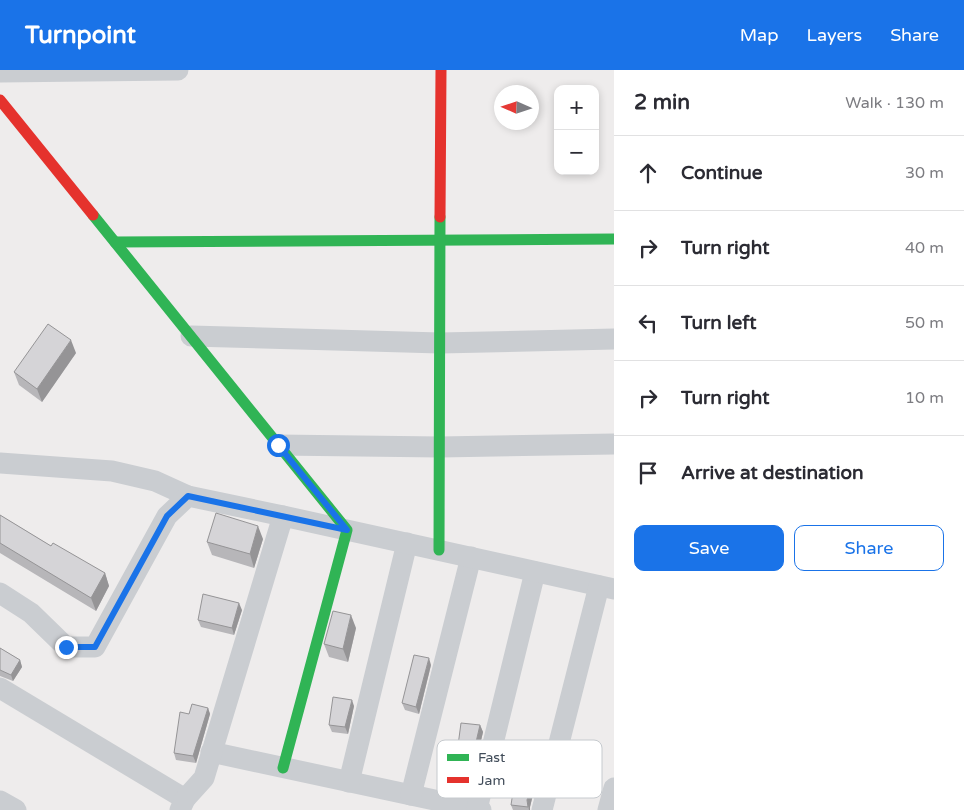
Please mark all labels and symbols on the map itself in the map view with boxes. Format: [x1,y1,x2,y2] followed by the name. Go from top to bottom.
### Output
[494,85,539,130] north arrow
[267,434,290,457] route start
[55,636,78,659] route end
[437,740,602,798] legend
[478,749,506,766] text: Fast
[478,772,505,789] text: Jam

